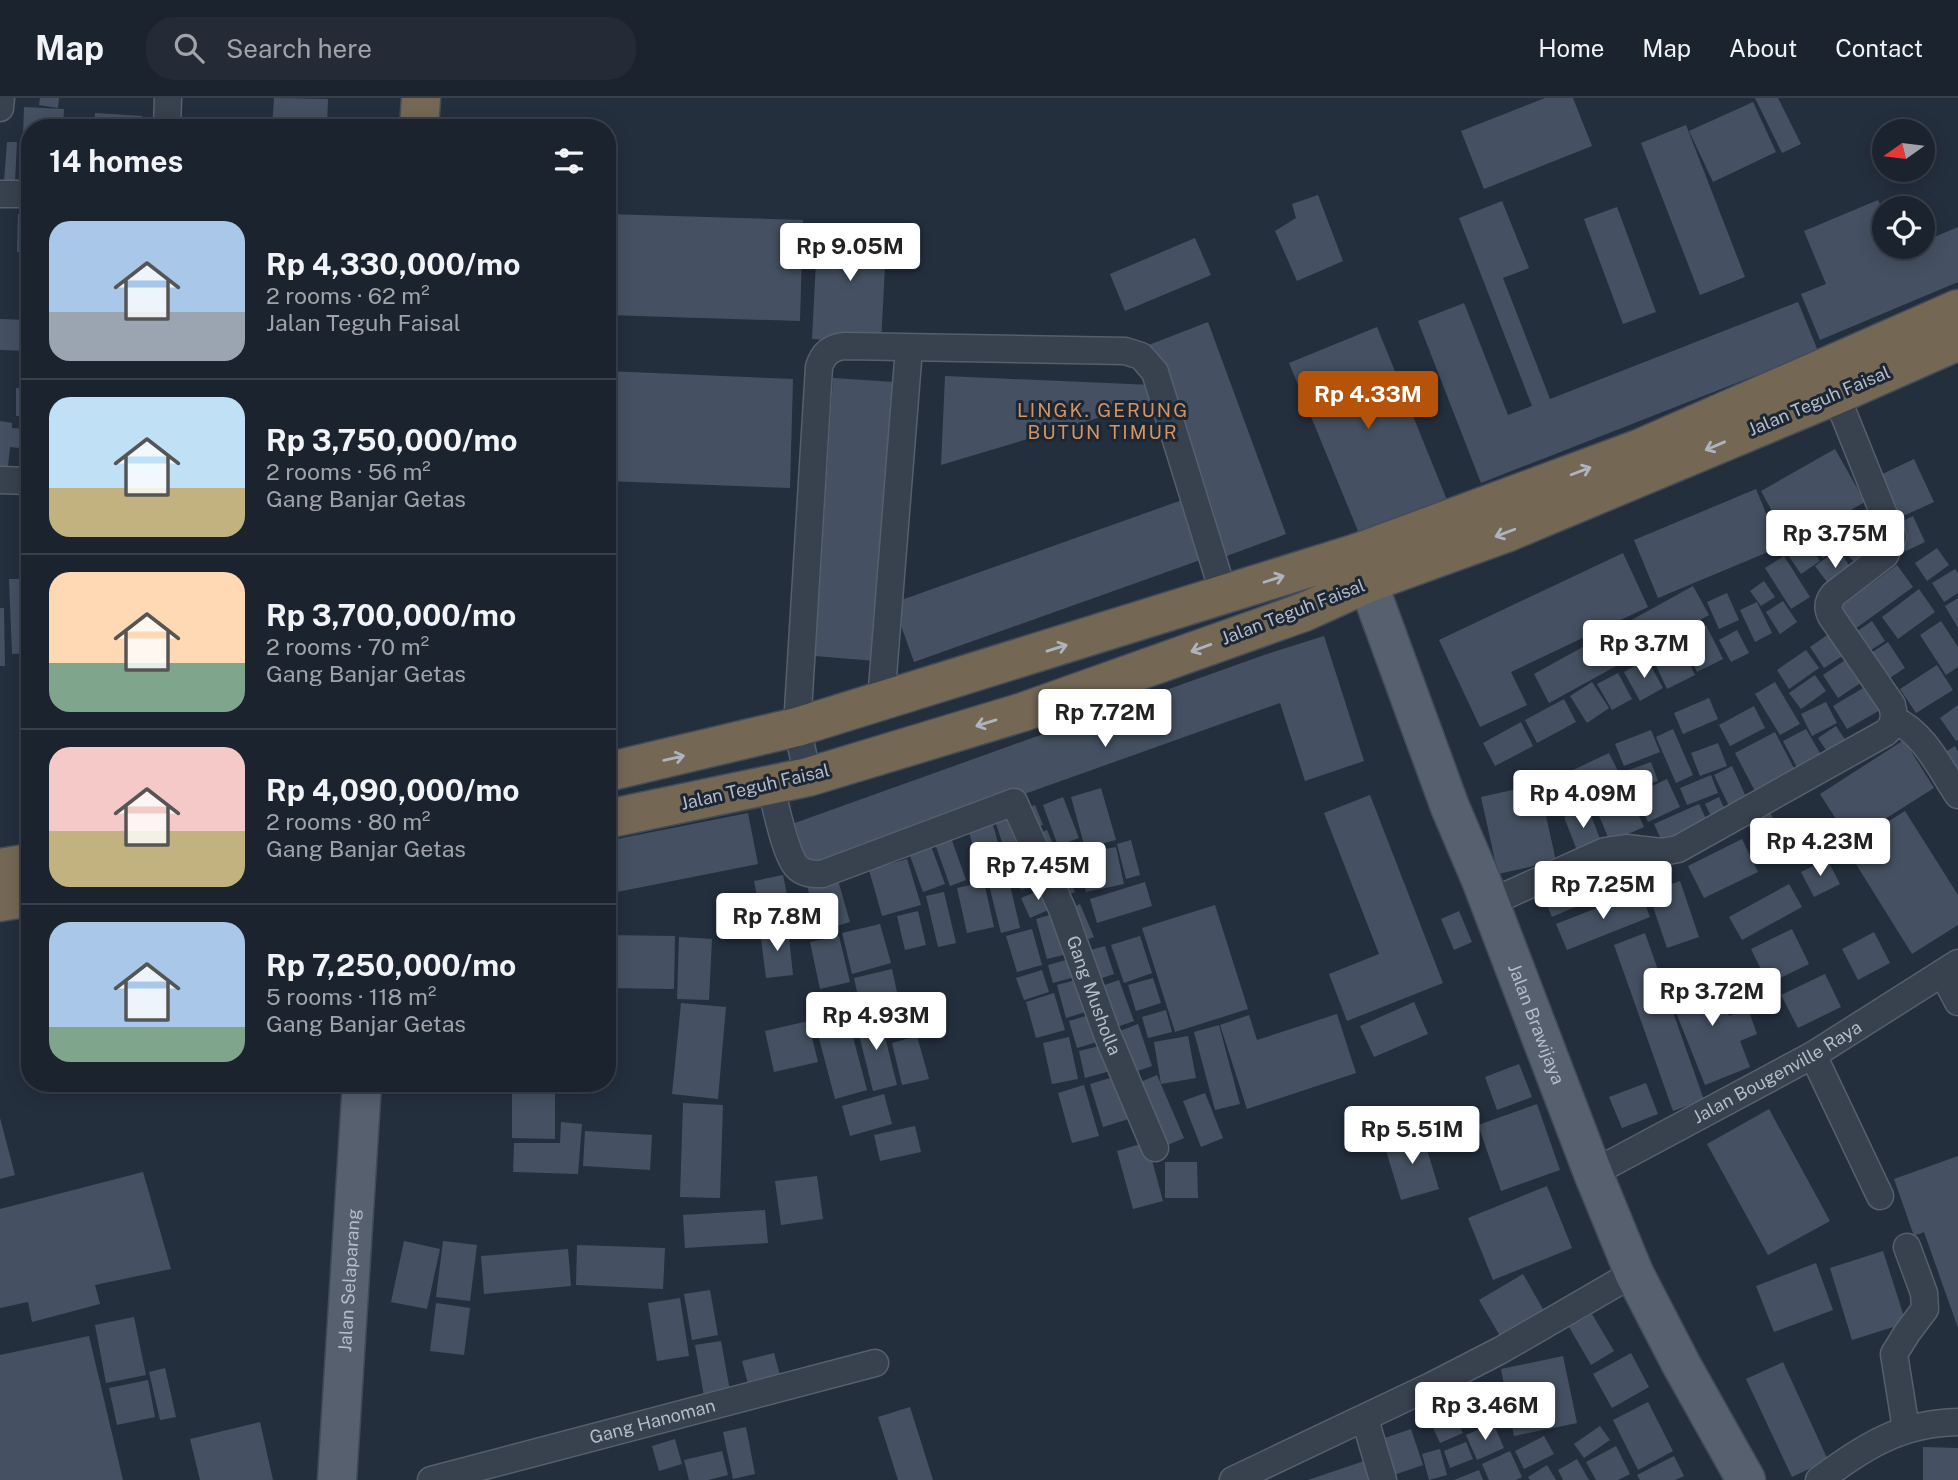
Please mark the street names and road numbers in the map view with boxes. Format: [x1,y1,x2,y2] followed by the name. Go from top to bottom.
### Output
[1745,361,1893,440] street label: Jalan Teguh Faisal
[1218,574,1368,649] street label: Jalan Teguh Faisal
[678,759,831,814] street label: Jalan Teguh Faisal
[1062,933,1126,1058] street label: Gang Musholla
[1504,960,1569,1087] street label: Jalan Brawijaya
[1689,1016,1865,1128] street label: Jalan Bougenville Raya
[334,1208,364,1353] street label: Jalan Selaparang
[587,1395,718,1448] street label: Gang Hanoman

